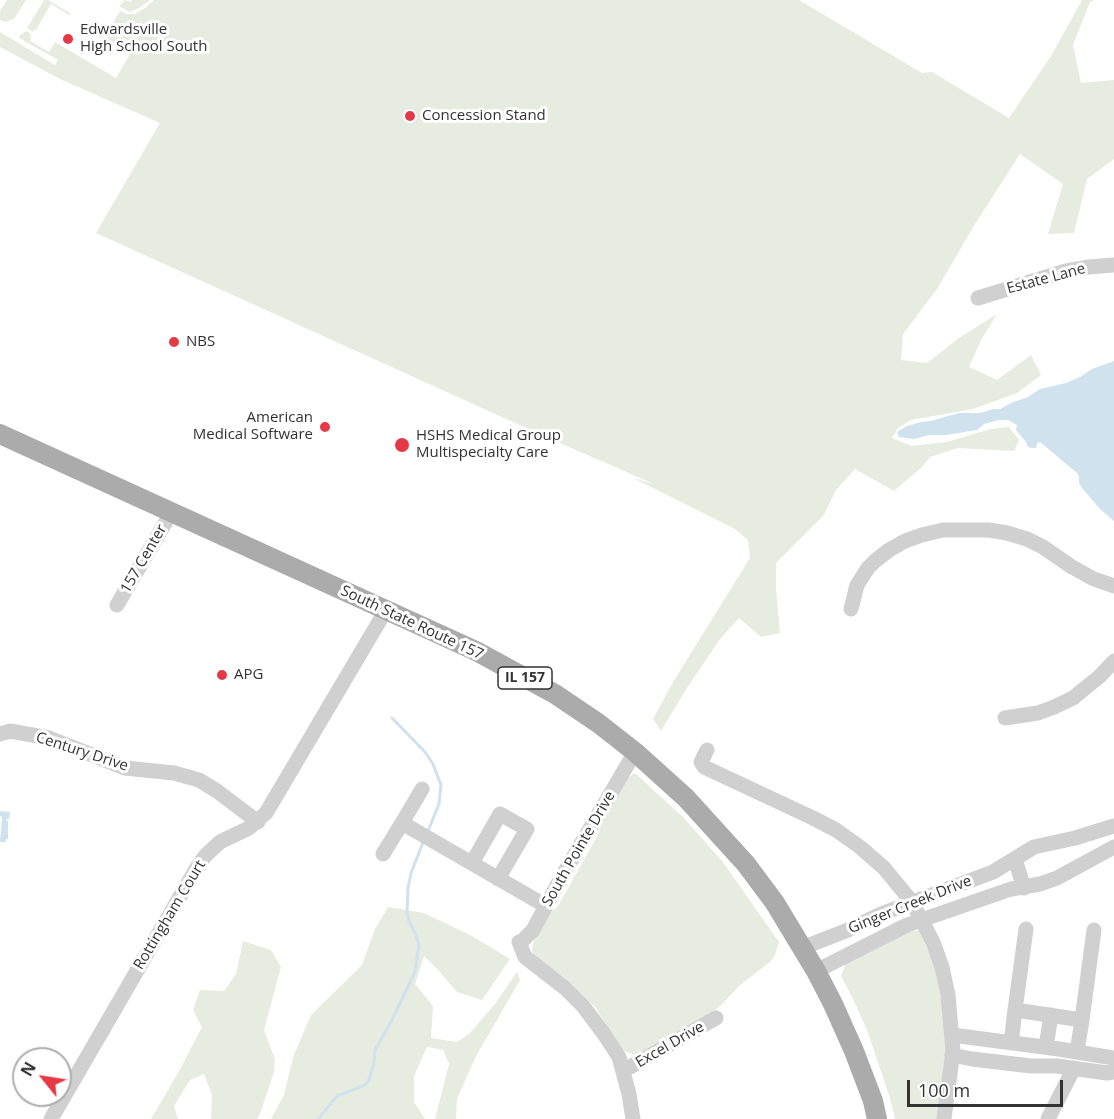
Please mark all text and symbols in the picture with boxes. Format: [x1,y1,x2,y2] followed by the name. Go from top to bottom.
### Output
[80,21,207,56] place label: Edwardsville High School South
[61,32,75,46] marker: Edwardsville High School South
[422,107,546,125] place label: Concession Stand
[403,109,417,123] marker: Concession Stand
[1005,260,1087,298] street label: Estate Lane
[186,333,215,351] place label: NBS
[167,335,181,349] marker: NBS
[193,409,313,444] place label: American Medical Software
[318,420,332,434] marker: American Medical Software
[416,427,561,462] place label: HSHS Medical Group Multispecialty Care
[393,436,411,454] marker: HSHS Medical Group Multispecialty Care
[117,521,171,597] street label: 157 Center
[338,582,486,664] street label: South State Route 157
[234,666,263,684] place label: APG
[498,667,552,689] road number: IL 157
[215,668,229,682] marker: APG
[34,729,130,775] street label: Century Drive
[539,788,619,910] street label: South Pointe Drive
[130,857,210,973] street label: Rottingham Court
[846,872,974,938] street label: Ginger Creek Drive
[633,1018,707,1072] street label: Excel Drive
[12,1047,72,1107] north arrow
[15,1058,41,1080] text: N
[910,1068,1066,1106] scale bar
[918,1078,970,1102] text: 100 m

